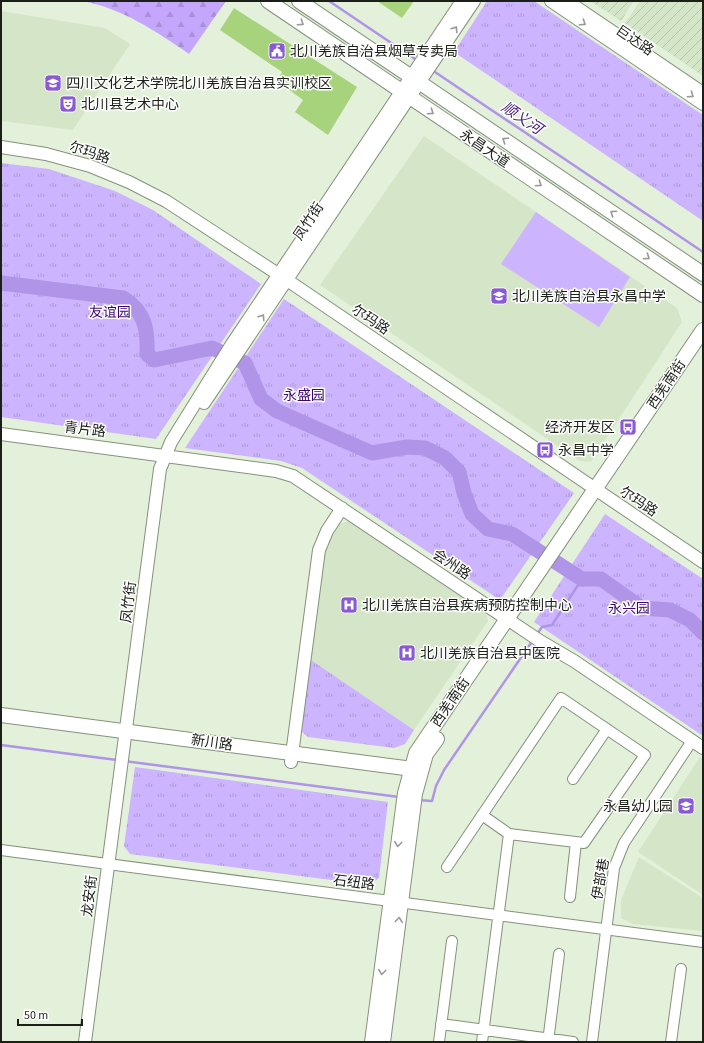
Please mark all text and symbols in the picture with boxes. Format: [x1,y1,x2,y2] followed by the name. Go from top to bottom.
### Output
[296,18,303,25] one-way arrow
[579,18,586,26] one-way arrow
[611,21,657,61] street label: 巨达路
[450,26,458,33] one-way arrow
[267,41,287,61] public building icon: 北川羌族自治县烟草专卖局
[290,42,458,62] place label: 北川羌族自治县烟草专卖局
[43,73,63,93] school or university icon: 四川文化艺术学院北川羌族自治县实训校区
[66,74,332,94] place label: 四川文化艺术学院北川羌族自治县实训校区
[687,91,694,98] one-way arrow
[58,94,78,114] theatre icon: 北川县艺术中心
[81,95,179,115] place label: 北川县艺术中心
[497,97,549,141] water label: 顺义河
[427,107,434,115] one-way arrow
[456,125,513,173] street label: 永昌大道
[67,137,113,169] street label: 尔玛路
[502,137,509,145] one-way arrow
[535,179,542,187] one-way arrow
[289,199,329,245] street label: 凤竹街
[610,211,617,218] one-way arrow
[643,252,650,260] one-way arrow
[489,286,509,306] school or university icon: 北川羌族自治县永昌中学
[512,287,666,307] place label: 北川羌族自治县永昌中学
[347,300,393,340] street label: 尔玛路
[89,303,131,323] park label: 友谊园
[257,314,265,321] one-way arrow
[643,356,691,413] street label: 西羌南街
[283,386,325,406] park label: 永盛园
[618,417,638,437] bus stop icon: 经济开发区
[63,418,107,442] street label: 青片路
[545,418,615,438] place label: 经济开发区
[535,440,555,460] bus stop icon: 永昌中学
[558,441,614,461] place label: 永昌中学
[615,482,661,522] street label: 尔玛路
[428,545,474,585] street label: 会州路
[117,580,141,624] street label: 凤竹街
[339,595,359,615] hospital icon: 北川羌族自治县疾病预防控制中心
[362,596,572,616] place label: 北川羌族自治县疾病预防控制中心
[608,599,650,619] park label: 永兴园
[397,643,417,663] hospital icon: 北川羌族自治县中医院
[420,644,560,664] place label: 北川羌族自治县中医院
[427,674,475,731] street label: 西羌南街
[190,730,234,756] street label: 新川路
[676,796,696,816] school or university icon: 永昌幼儿园
[603,797,673,817] place label: 永昌幼儿园
[394,841,403,847] one-way arrow
[587,857,614,902] street label: 伊部巷
[332,871,376,895] street label: 石纽路
[78,874,102,918] street label: 龙安街
[394,917,403,923] one-way arrow
[377,969,386,976] one-way arrow
[18,1001,82,1027] scale bar
[24,1007,48,1024] text: 50 m

